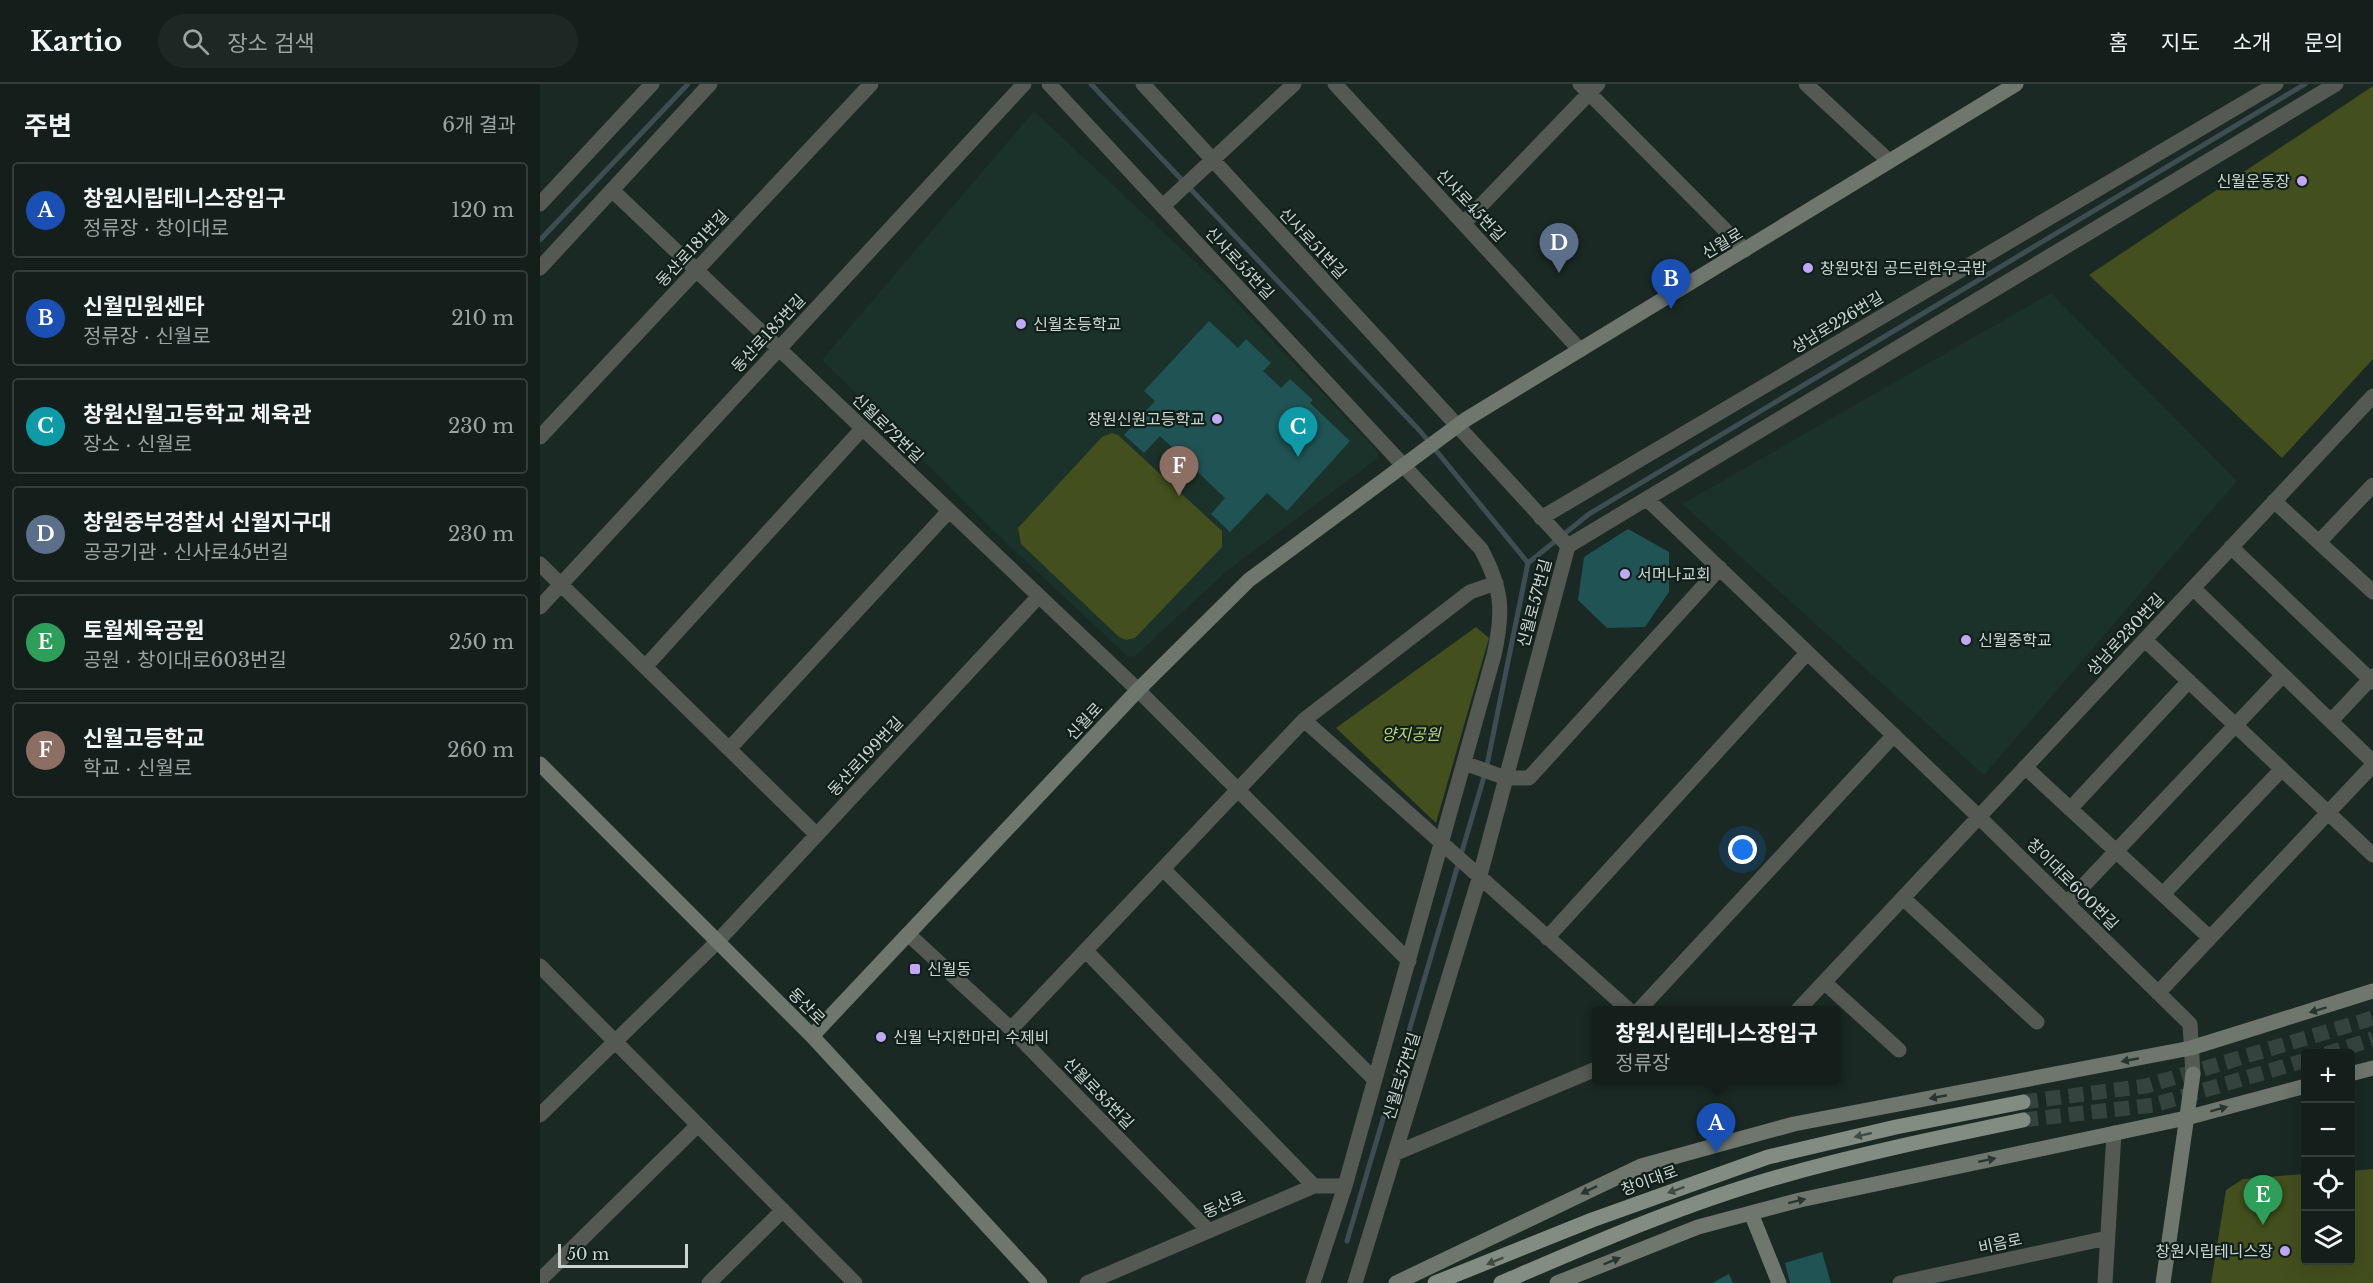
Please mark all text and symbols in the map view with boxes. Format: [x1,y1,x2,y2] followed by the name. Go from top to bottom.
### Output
[158,14,578,68] search box
[30,24,122,59] text: Kartio
[179,25,212,58] icon: search
[227,30,315,57] text: 장소 검색
[2109,30,2128,56] text: 홈
[2161,30,2200,56] text: 지도
[2233,30,2271,56] text: 소개
[2304,30,2343,56] text: 문의
[24,110,72,142] text: 주변
[442,113,516,137] text: 6개 결과
[1432,165,1510,245] street label: 신사로45번길
[2216,171,2290,191] place label: 신월운동장
[2295,174,2309,188] marker: 신월운동장
[83,185,285,212] text: 창원시립테니스장입구
[37,198,54,222] text: A
[451,198,514,222] text: 120 m
[1275,203,1351,283] street label: 신사로51번길
[651,205,733,291] street label: 동산로181번길
[83,216,229,240] text: 정류장 · 창이대로
[1201,223,1279,303] street label: 신사로55번길
[1698,223,1746,263] street label: 신월로
[1540,224,1578,273] pin: D
[1820,258,1987,278] place label: 창원맛집 공드린한우국밥
[1652,260,1690,309] pin: B
[1801,261,1815,275] marker: 창원맛집 공드린한우국밥
[1787,287,1887,357] street label: 상남로226번길
[727,290,809,376] street label: 동산로185번길
[83,293,204,320] text: 신월민원센타
[38,306,53,330] text: B
[451,306,514,330] text: 210 m
[1033,314,1121,334] place label: 신월초등학교
[1014,317,1028,331] marker: 신월초등학교
[83,324,211,348] text: 정류장 · 신월로
[848,389,928,467] street label: 신월로72번길
[83,401,312,428] text: 창원신월고등학교 체육관
[1278,408,1317,457] pin: C
[1087,409,1205,429] place label: 창원신원고등학교
[1210,412,1224,426] marker: 창원신원고등학교
[37,414,54,438] text: C
[448,414,514,438] text: 230 m
[83,432,192,456] text: 장소 · 신월로
[1160,446,1198,496] pin: F
[83,509,332,536] text: 창원중부경찰서 신월지구대
[36,522,55,546] text: D
[448,522,514,546] text: 230 m
[83,540,289,564] text: 공공기관 · 신사로45번길
[1513,557,1555,649] street label: 신월로57번길
[1637,564,1711,584] place label: 서머나교회
[1618,567,1632,581] marker: 서머나교회
[2082,589,2168,679] street label: 상남로230번길
[83,617,204,644] text: 토월체육공원
[38,630,53,654] text: E
[449,630,514,654] text: 250 m
[1978,630,2052,650] place label: 신월중학교
[1959,633,1973,647] marker: 신월중학교
[83,648,287,672] text: 공원 · 창이대로603번길
[1062,698,1107,744] street label: 신월로
[823,712,907,800] street label: 동산로199번길
[1382,724,1442,744] park label: 양지공원
[83,725,204,752] text: 신월고등학교
[39,738,52,762] text: F
[447,738,514,762] text: 260 m
[83,756,192,780] text: 학교 · 신월로
[2023,834,2123,934] street label: 창이대로600번길
[1728,835,1757,864] your location
[927,959,971,979] place label: 신월동
[908,962,922,976] marker: 신월동
[784,983,830,1029] street label: 동산로
[1592,1006,1841,1084] popup
[2309,1006,2327,1015] one-way arrow
[1615,1020,1818,1047] text: 창원시립테니스장입구
[893,1027,1049,1047] place label: 신월 낙지한마리 수제비
[874,1030,888,1044] marker: 신월 낙지한마리 수제비
[1378,1030,1424,1122] street label: 신월로57번길
[2301,1049,2355,1265] map controls
[2301,1049,2355,1103] button: +
[1615,1051,1671,1075] text: 정류장
[1060,1053,1138,1133] street label: 신월로85번길
[2120,1056,2139,1065] one-way arrow
[1928,1093,1947,1102] one-way arrow
[2301,1103,2355,1157] button: −
[1696,1104,1736,1153] pin: A
[2210,1104,2228,1113] one-way arrow
[1853,1131,1872,1140] one-way arrow
[1978,1155,1997,1164] one-way arrow
[2301,1157,2355,1211] button: locate
[1618,1160,1680,1199] street label: 창이대로
[2244,1176,2282,1225] pin: E
[1667,1185,1685,1195] one-way arrow
[1200,1186,1248,1222] street label: 동산로
[1580,1186,1597,1195] one-way arrow
[1787,1196,1806,1206] one-way arrow
[2301,1211,2355,1265] button: layers
[1976,1229,2024,1257] street label: 비음로
[558,1241,688,1268] scale bar
[2155,1241,2273,1261] place label: 창원시립테니스장
[567,1244,609,1264] text: 50 m
[2278,1244,2292,1258] marker: 창원시립테니스장
[1485,1256,1503,1266] one-way arrow
[1603,1256,1621,1266] one-way arrow

